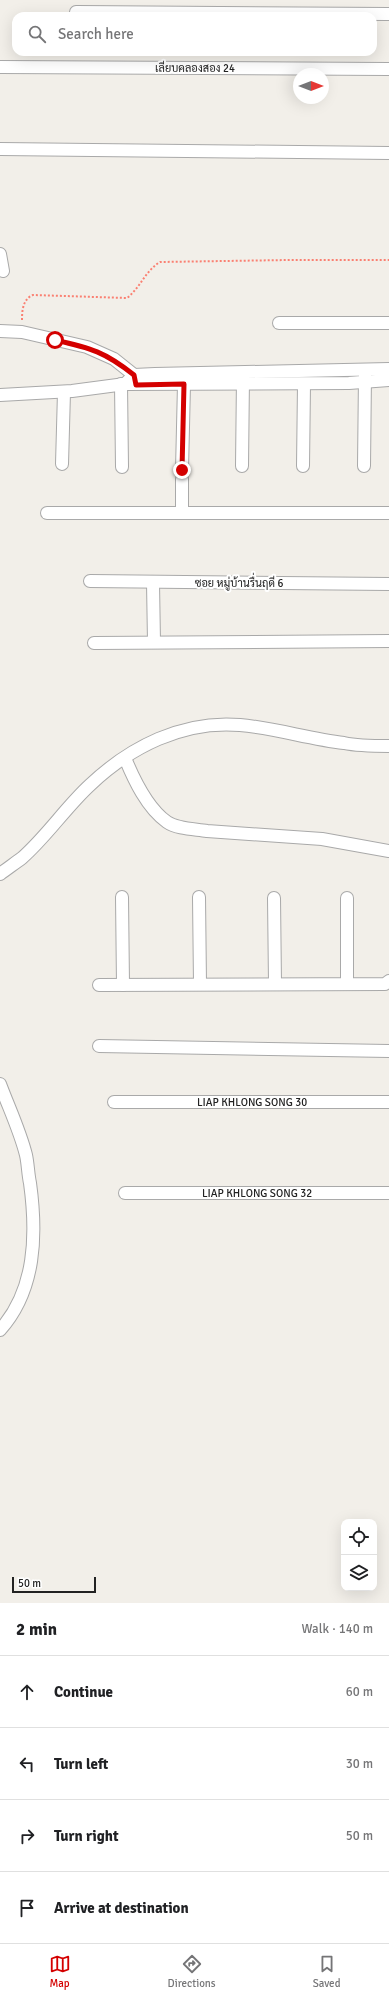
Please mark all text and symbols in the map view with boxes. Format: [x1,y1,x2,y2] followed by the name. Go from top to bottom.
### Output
[12,12,377,56] search box
[26,23,48,45] icon: search
[58,25,134,43] text: Search here
[155,60,235,75] street label: เลียบคลองสอง 24
[293,68,329,104] north arrow
[46,331,64,349] route start
[173,461,191,479] route end
[195,572,283,591] street label: ซอย หมู่บ้านรื่นฤดี 6
[197,1096,307,1109] street label: LIAP KHLONG SONG 30
[202,1187,312,1200] street label: LIAP KHLONG SONG 32
[341,1519,377,1591] map controls
[341,1519,377,1555] button: locate
[341,1555,377,1591] button: layers
[12,1575,96,1594] scale bar
[18,1577,41,1590] text: 50 m
[16,1619,57,1640] text: 2 min
[302,1621,373,1637] text: Walk · 140 m
[16,1681,38,1703] icon: ahead
[54,1683,113,1701] text: Continue
[346,1684,373,1700] text: 60 m
[16,1753,38,1775] icon: left
[54,1755,108,1773] text: Turn left
[346,1756,373,1772] text: 30 m
[16,1825,38,1847] icon: right
[54,1827,119,1845] text: Turn right
[346,1828,373,1844] text: 50 m
[16,1897,38,1919] icon: arrive
[54,1899,189,1917] text: Arrive at destination
[49,1953,71,1990] tab: Map
[168,1953,216,1990] tab: Directions
[313,1953,340,1990] tab: Saved

